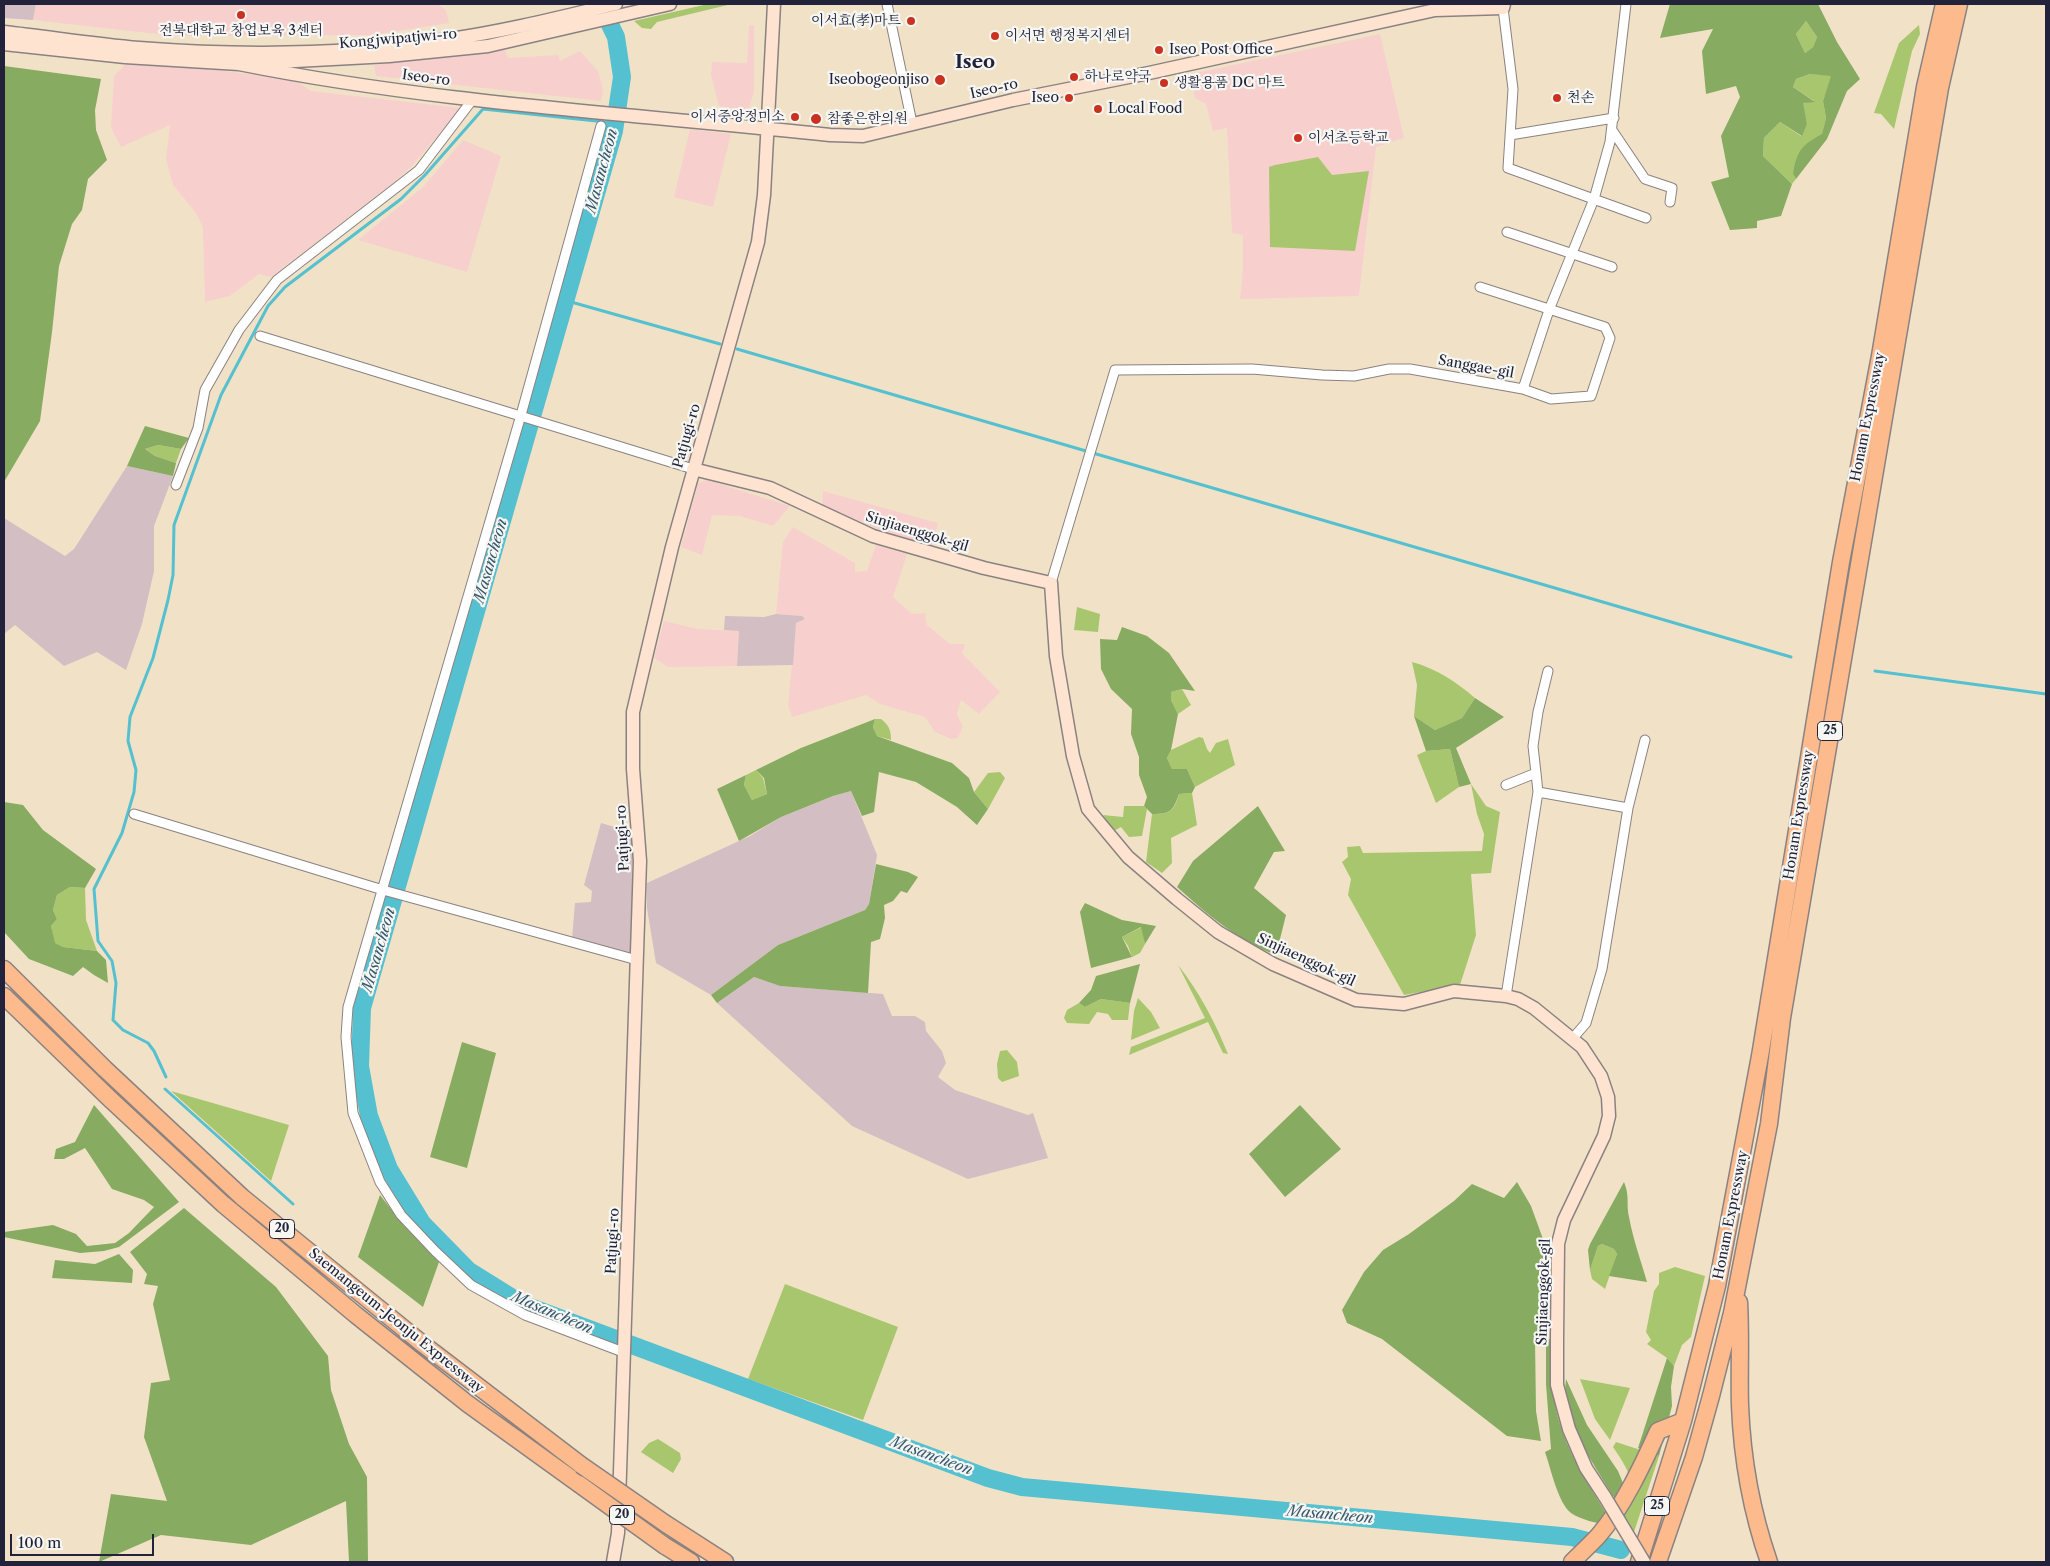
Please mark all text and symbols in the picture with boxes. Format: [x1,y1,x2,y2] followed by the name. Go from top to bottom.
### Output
[235,9,247,21] marker: 전북대학교 창업보육 3센터
[811,13,901,29] place label: 이서효(孝)마트
[905,15,917,27] marker: 이서효(孝)마트
[159,23,323,39] place label: 전북대학교 창업보육 3센터
[338,25,458,53] street label: Kongjwipatjwi-ro
[1005,28,1130,44] place label: 이서면 행정복지센터
[989,30,1001,42] marker: 이서면 행정복지센터
[1169,42,1273,58] place label: Iseo Post Office
[1153,44,1165,56] marker: Iseo Post Office
[955,52,995,74] district label: Iseo
[401,67,451,89] street label: Iseo-ro
[1084,69,1152,85] place label: 하나로약국
[1068,71,1080,83] marker: 하나로약국
[829,72,929,88] place label: Iseobogeonjiso
[933,73,947,87] marker: Iseobogeonjiso
[969,75,1019,103] street label: Iseo-ro
[1174,75,1285,91] place label: 생활용품 DC 마트
[1158,77,1170,89] marker: 생활용품 DC 마트
[1031,90,1059,106] place label: Iseo
[1567,90,1594,106] place label: 천손
[1063,92,1075,104] marker: Iseo
[1551,92,1563,104] marker: 천손
[1108,101,1183,117] place label: Local Food
[1092,103,1104,115] marker: Local Food
[690,109,785,125] place label: 이서중앙정미소
[789,111,801,123] marker: 이서중앙정미소
[827,111,908,127] place label: 참좋은한의원
[809,112,823,126] marker: 참좋은한의원
[582,127,622,215] water label: Masancheon
[1308,130,1389,146] place label: 이서초등학교
[1292,132,1304,144] marker: 이서초등학교
[1847,351,1889,483] street label: Honam Expressway
[1437,352,1515,382] street label: Sanggae-gil
[670,402,704,470] street label: Patjugi-ro
[864,508,970,556] street label: Sinjiaenggok-gil
[470,517,512,605] water label: Masancheon
[1818,721,1842,740] road number: 25
[1780,749,1818,881] street label: Honam Expressway
[613,804,633,872] street label: Patjugi-ro
[358,906,400,994] water label: Masancheon
[1254,930,1358,990] street label: Sinjiaenggok-gil
[1710,1149,1752,1281] street label: Honam Expressway
[603,1207,623,1275] street label: Patjugi-ro
[270,1220,294,1238] road number: 20
[1534,1238,1554,1346] street label: Sinjiaenggok-gil
[305,1245,487,1397] street label: Saemangeum-Jeonju Expressway
[509,1288,595,1338] water label: Masancheon
[887,1433,975,1479] water label: Masancheon
[1644,1496,1670,1515] road number: 25
[1286,1502,1374,1528] water label: Masancheon
[610,1506,634,1524] road number: 20
[12,1524,156,1556] scale bar
[18,1533,61,1552] text: 100 m

